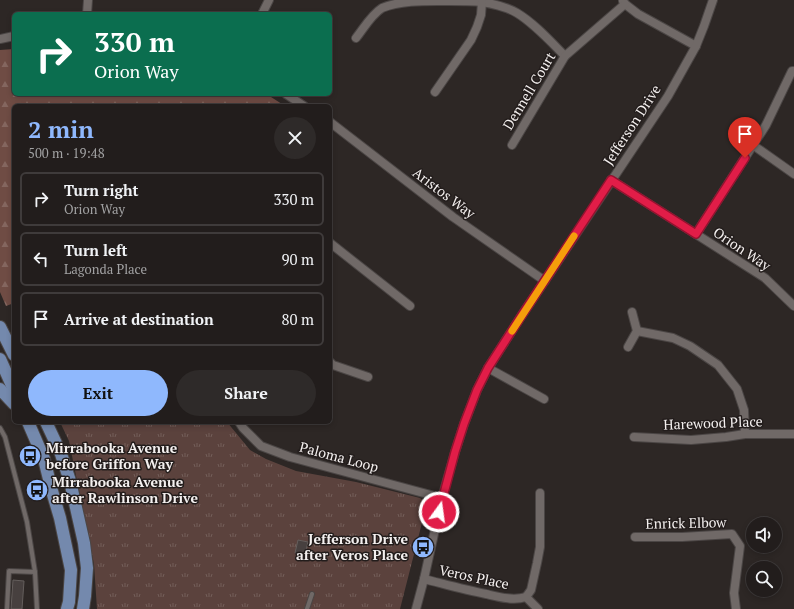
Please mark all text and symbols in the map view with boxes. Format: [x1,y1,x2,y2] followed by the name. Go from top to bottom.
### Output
[94,23,175,60] text: 330 m
[28,28,80,80] icon: right
[498,48,560,133] street label: Dennell Court
[94,59,179,83] text: Orion Way
[598,81,665,169] street label: Jefferson Drive
[28,113,94,145] text: 2 min
[274,117,316,159] button: close
[728,117,762,158] pin
[734,123,756,145] icon: arrive
[28,144,105,162] text: 500 m · 19:48
[409,163,480,223] street label: Aristos Way
[64,180,139,200] text: Turn right
[30,188,52,210] icon: right
[273,189,314,209] text: 330 m
[64,200,125,218] text: Orion Way
[710,222,776,275] street label: Orion Way
[64,240,128,260] text: Turn left
[30,248,52,270] icon: left
[281,249,314,269] text: 90 m
[64,260,147,278] text: Lagonda Place
[30,308,52,330] icon: arrive
[64,309,214,329] text: Arrive at destination
[281,309,314,329] text: 80 m
[28,370,168,416] button: Exit
[176,370,316,416] button: Share
[663,411,763,434] street label: Harewood Place
[298,437,381,476] street label: Paloma Loop
[45,438,178,473] place label: Mirrabooka Avenue before Griffon Way
[17,443,43,469] bus stop icon: Mirrabooka Avenue before Griffon Way
[52,472,198,507] place label: Mirrabooka Avenue after Rawlinson Drive
[24,477,50,503] bus stop icon: Mirrabooka Avenue after Rawlinson Drive
[418,491,460,533] position arrow
[645,512,727,533] street label: Enrick Elbow
[746,517,782,597] map controls
[746,517,782,553] button: sound
[296,529,408,564] place label: Jefferson Drive after Veros Place
[410,534,436,560] bus stop icon: Jefferson Drive after Veros Place
[437,560,511,593] street label: Veros Place
[746,561,782,597] button: search

